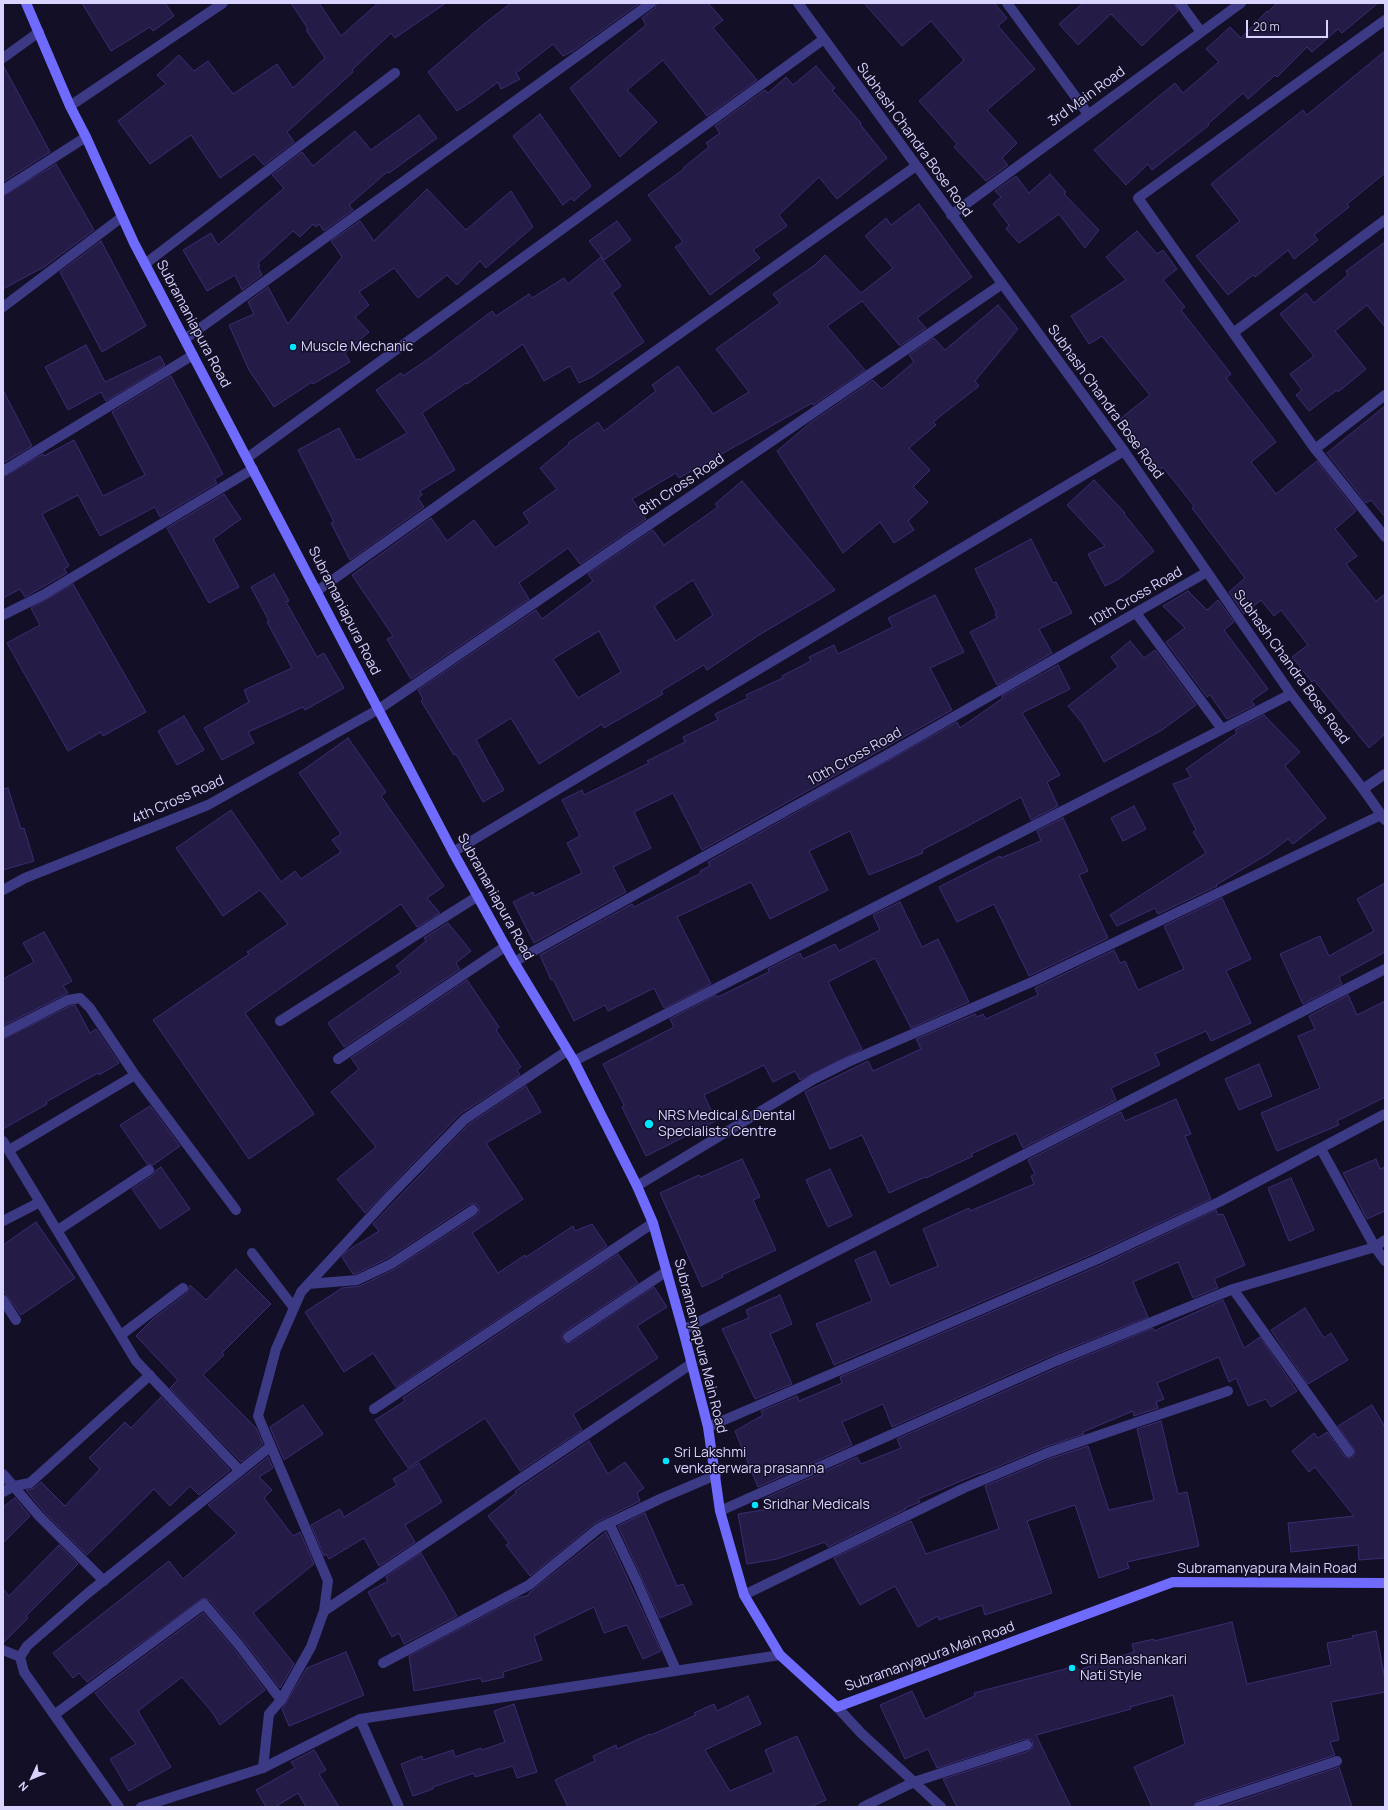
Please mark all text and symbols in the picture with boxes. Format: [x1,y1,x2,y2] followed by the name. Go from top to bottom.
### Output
[1248,12,1330,38] scale bar
[1253,18,1280,35] text: 20 m
[853,60,975,220] street label: Subhash Chandra Bose Road
[1045,64,1129,130] street label: 3rd Main Road
[152,257,234,391] street label: Subramaniapura Road
[1044,322,1166,482] street label: Subhash Chandra Bose Road
[301,339,413,355] place label: Muscle Mechanic
[288,342,298,352] marker: Muscle Mechanic
[636,450,728,520] street label: 8th Cross Road
[304,544,384,678] street label: Subramaniapura Road
[1087,564,1185,630] street label: 10th Cross Road
[1230,587,1352,747] street label: Subhash Chandra Bose Road
[805,724,905,790] street label: 10th Cross Road
[129,772,227,828] street label: 4th Cross Road
[453,831,537,963] street label: Subramaniapura Road
[658,1108,795,1140] place label: NRS Medical & Dental Specialists Centre
[643,1118,655,1130] marker: NRS Medical & Dental Specialists Centre
[670,1257,730,1435] street label: Subramanyapura Main Road
[674,1445,824,1478] place label: Sri Lakshmi venkaterwara prasanna
[661,1456,671,1466] marker: Sri Lakshmi venkaterwara prasanna
[763,1497,870,1513] place label: Sridhar Medicals
[750,1500,760,1510] marker: Sridhar Medicals
[1177,1561,1357,1577] street label: Subramanyapura Main Road
[843,1618,1017,1696] street label: Subramanyapura Main Road
[1080,1652,1187,1684] place label: Sri Banashankari Nati Style
[1067,1663,1077,1673] marker: Sri Banashankari Nati Style
[12,1758,52,1798] north arrow
[15,1779,31,1795] text: N

